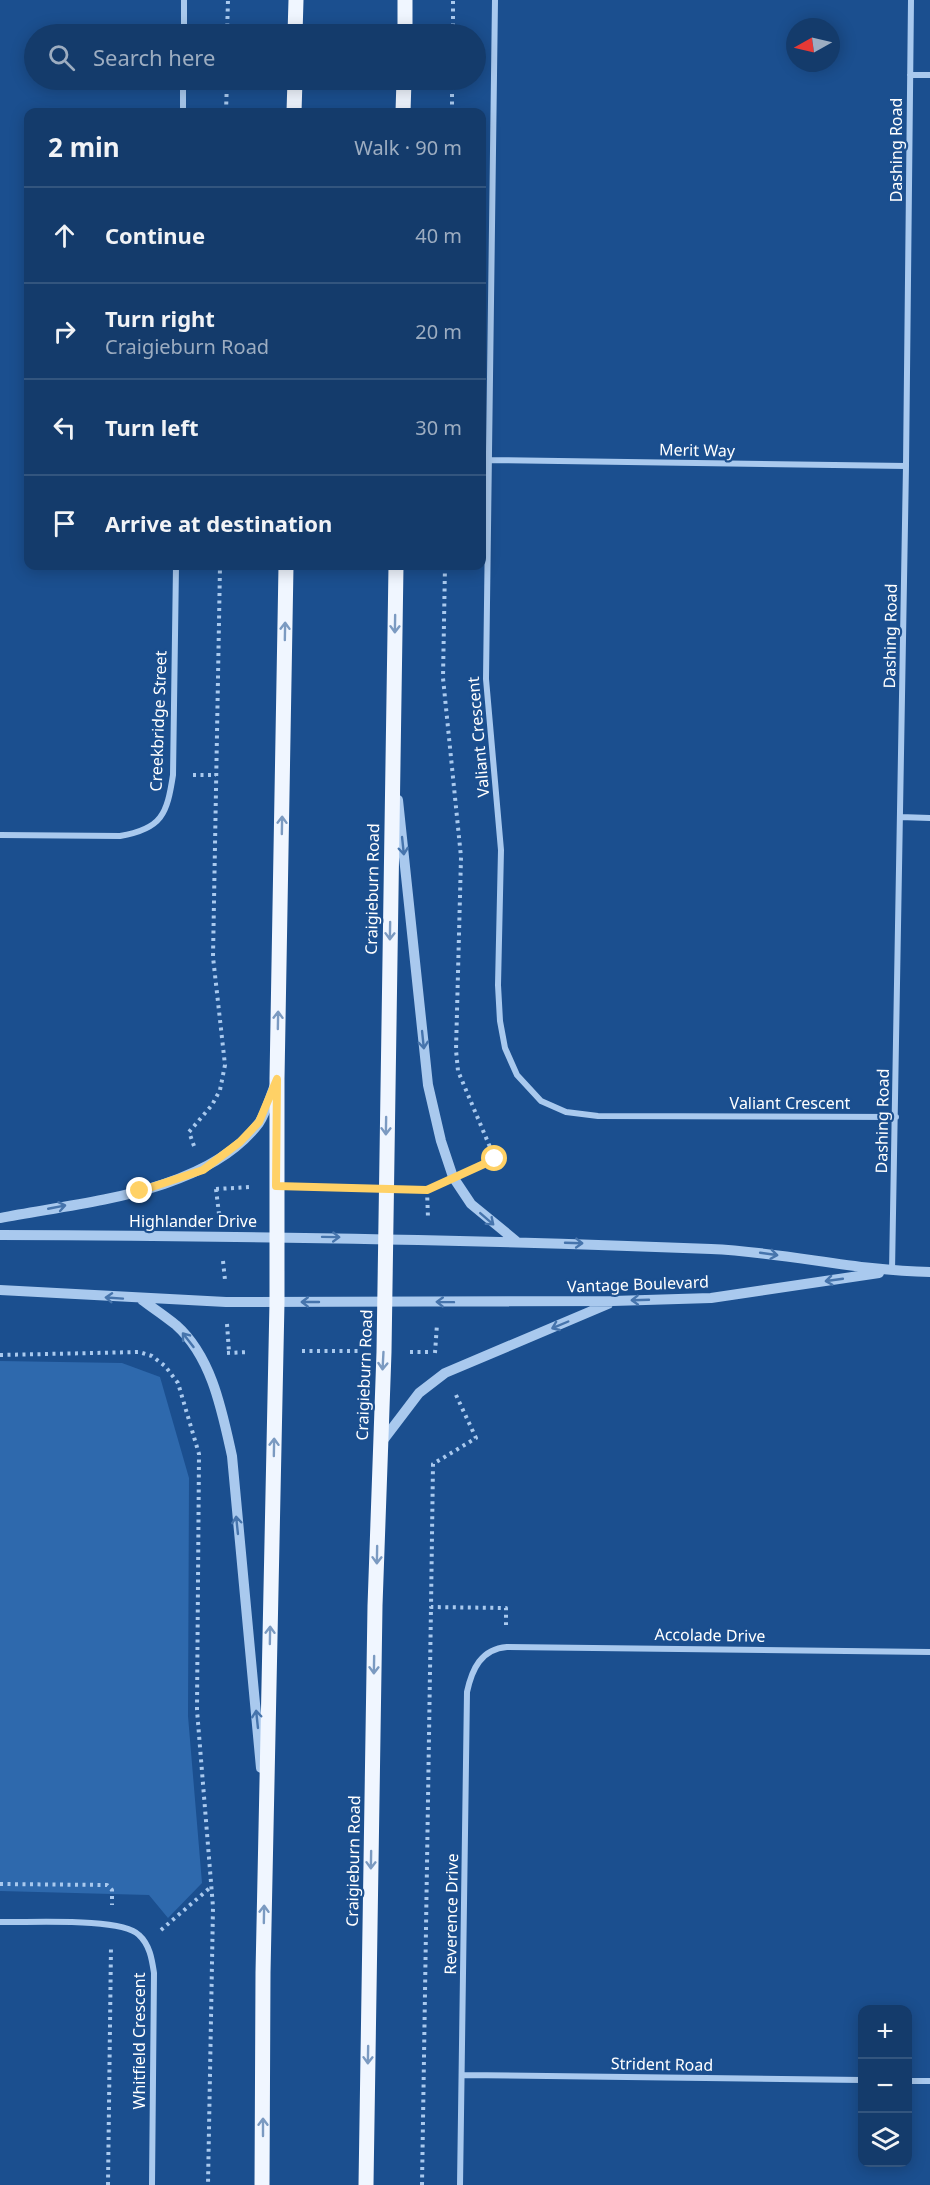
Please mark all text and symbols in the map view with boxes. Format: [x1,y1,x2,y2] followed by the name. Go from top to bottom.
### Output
[786,18,840,72] north arrow
[24,24,486,90] search box
[45,41,78,74] icon: search
[93,42,215,72] text: Search here
[885,98,907,202] street label: Dashing Road
[48,129,120,165] text: 2 min
[354,134,462,161] text: Walk · 90 m
[48,219,81,252] icon: ahead
[105,220,205,250] text: Continue
[415,222,462,249] text: 40 m
[105,303,215,333] text: Turn right
[48,315,81,348] icon: right
[415,318,462,345] text: 20 m
[105,333,269,360] text: Craigieburn Road
[48,411,81,444] icon: left
[105,412,199,442] text: Turn left
[415,414,462,441] text: 30 m
[659,438,736,462] street label: Merit Way
[48,507,81,540] icon: arrive
[105,508,332,538] text: Arrive at destination
[878,583,902,689] street label: Dashing Road
[389,613,401,633] one-way arrow
[279,621,291,641] one-way arrow
[145,650,171,792] street label: Creekbridge Street
[462,676,494,798] street label: Valiant Crescent
[276,816,287,836] one-way arrow
[360,823,384,955] street label: Craigieburn Road
[398,836,409,855] one-way arrow
[384,920,395,940] one-way arrow
[272,1011,284,1031] one-way arrow
[418,1030,429,1049] one-way arrow
[870,1068,894,1174] street label: Dashing Road
[730,1092,851,1114] street label: Valiant Crescent
[380,1115,392,1135] one-way arrow
[481,1145,507,1171] route start
[126,1177,152,1203] route end
[47,1201,67,1212] one-way arrow
[129,1210,257,1232] street label: Highlander Drive
[479,1212,495,1225] one-way arrow
[321,1231,341,1243] one-way arrow
[564,1238,584,1249] one-way arrow
[758,1249,778,1260] one-way arrow
[567,1271,709,1297] street label: Vantage Boulevard
[824,1274,844,1285] one-way arrow
[104,1292,124,1303] one-way arrow
[631,1295,651,1306] one-way arrow
[300,1296,320,1308] one-way arrow
[436,1296,456,1308] one-way arrow
[351,1309,377,1441] street label: Craigieburn Road
[551,1319,569,1331] one-way arrow
[181,1332,194,1348] one-way arrow
[378,1350,389,1370] one-way arrow
[268,1438,280,1458] one-way arrow
[232,1515,243,1535] one-way arrow
[371,1545,382,1565] one-way arrow
[654,1623,766,1647] street label: Accolade Drive
[264,1626,276,1646] one-way arrow
[369,1654,380,1674] one-way arrow
[251,1709,262,1729] one-way arrow
[341,1795,365,1927] street label: Craigieburn Road
[366,1849,377,1869] one-way arrow
[439,1853,463,1975] street label: Reverence Drive
[258,1905,270,1925] one-way arrow
[128,1972,150,2109] street label: Whitfield Crescent
[858,2005,912,2167] map controls
[858,2005,912,2059] button: +
[362,2044,374,2064] one-way arrow
[611,2052,713,2076] street label: Strident Road
[858,2059,912,2113] button: −
[858,2113,912,2167] button: layers
[257,2117,269,2137] one-way arrow

